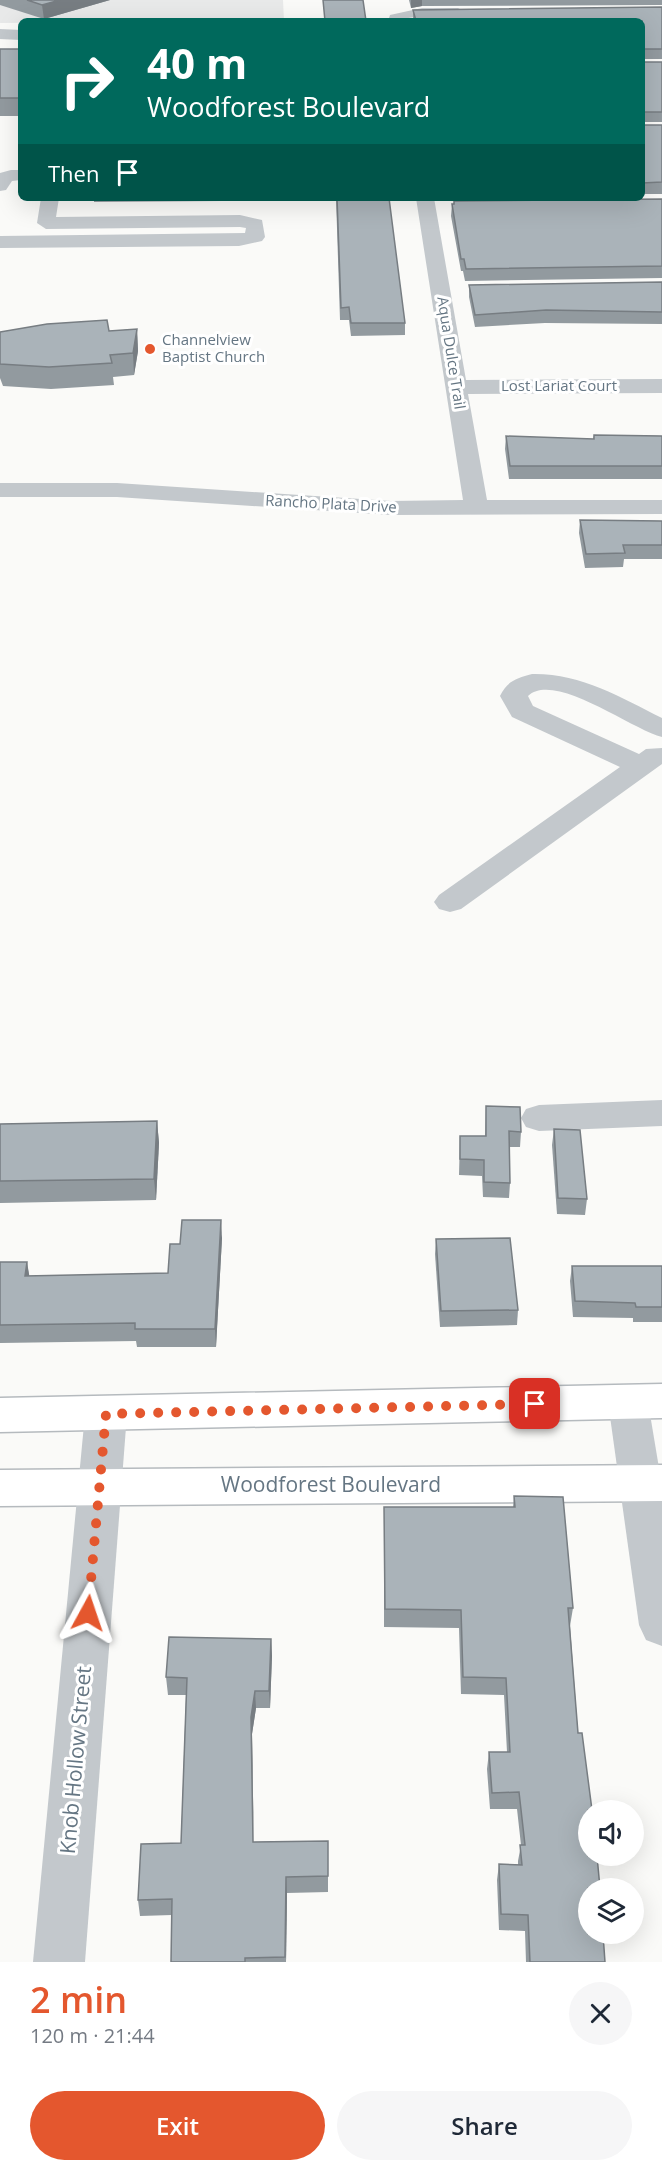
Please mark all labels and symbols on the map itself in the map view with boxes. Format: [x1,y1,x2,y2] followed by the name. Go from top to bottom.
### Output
[433,295,471,411] street label: Aqua Dulce Trail
[162,329,265,366] place label: Channelview Baptist Church
[143,342,157,356] marker: Channelview Baptist Church
[501,375,617,395] street label: Lost Lariat Court
[265,490,397,516] street label: Rancho Plata Drive
[509,1378,560,1429] pin
[221,1470,441,1498] street label: Woodforest Boulevard
[56,1581,120,1645] position arrow
[53,1665,97,1855] street label: Knob Hollow Street

